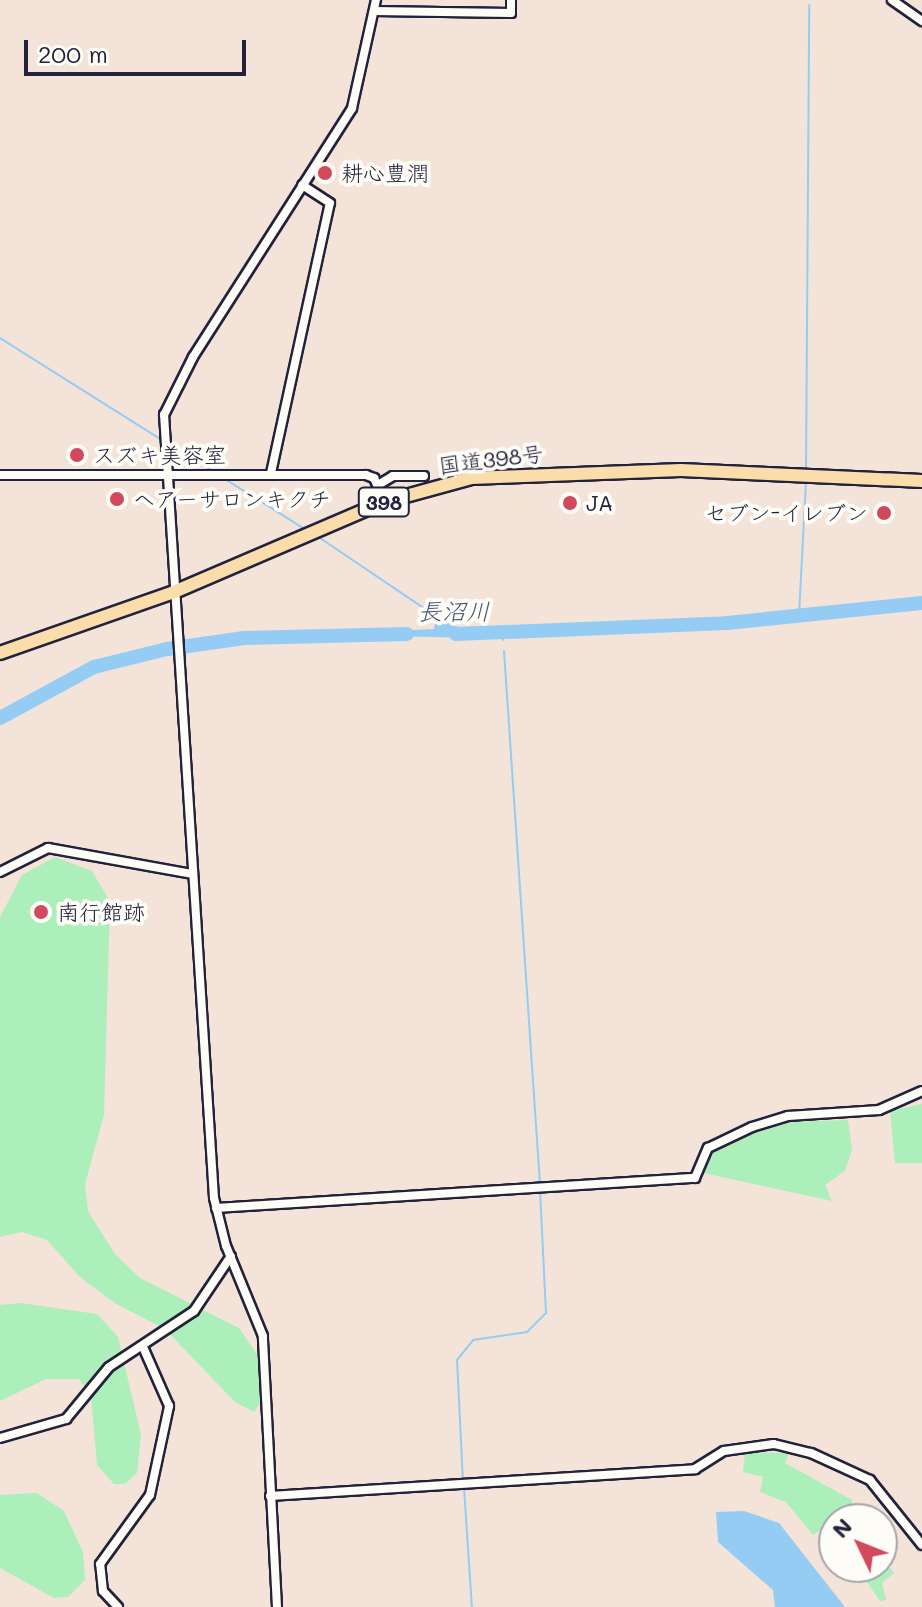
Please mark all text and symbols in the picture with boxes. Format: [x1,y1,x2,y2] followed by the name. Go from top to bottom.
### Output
[28,24,250,74] scale bar
[38,38,108,69] text: 200 m
[341,160,429,186] place label: 耕心豊潤
[316,164,334,182] marker: 耕心豊潤
[437,439,545,479] street label: 国道398号
[93,442,225,468] place label: スズキ美容室
[68,446,86,464] marker: スズキ美容室
[133,486,330,512] place label: ヘアーサロンキクチ
[356,486,412,518] road number: 398
[108,490,126,508] marker: ヘアーサロンキクチ
[586,490,613,516] place label: JA
[561,494,579,512] marker: JA
[705,500,868,526] place label: セブン-イレブン
[875,504,893,522] marker: セブン-イレブン
[418,597,490,625] water label: 長沼川
[57,899,145,925] place label: 南行館跡
[32,903,50,921] marker: 南行館跡
[818,1503,898,1583] north arrow
[825,1512,858,1544] text: N

